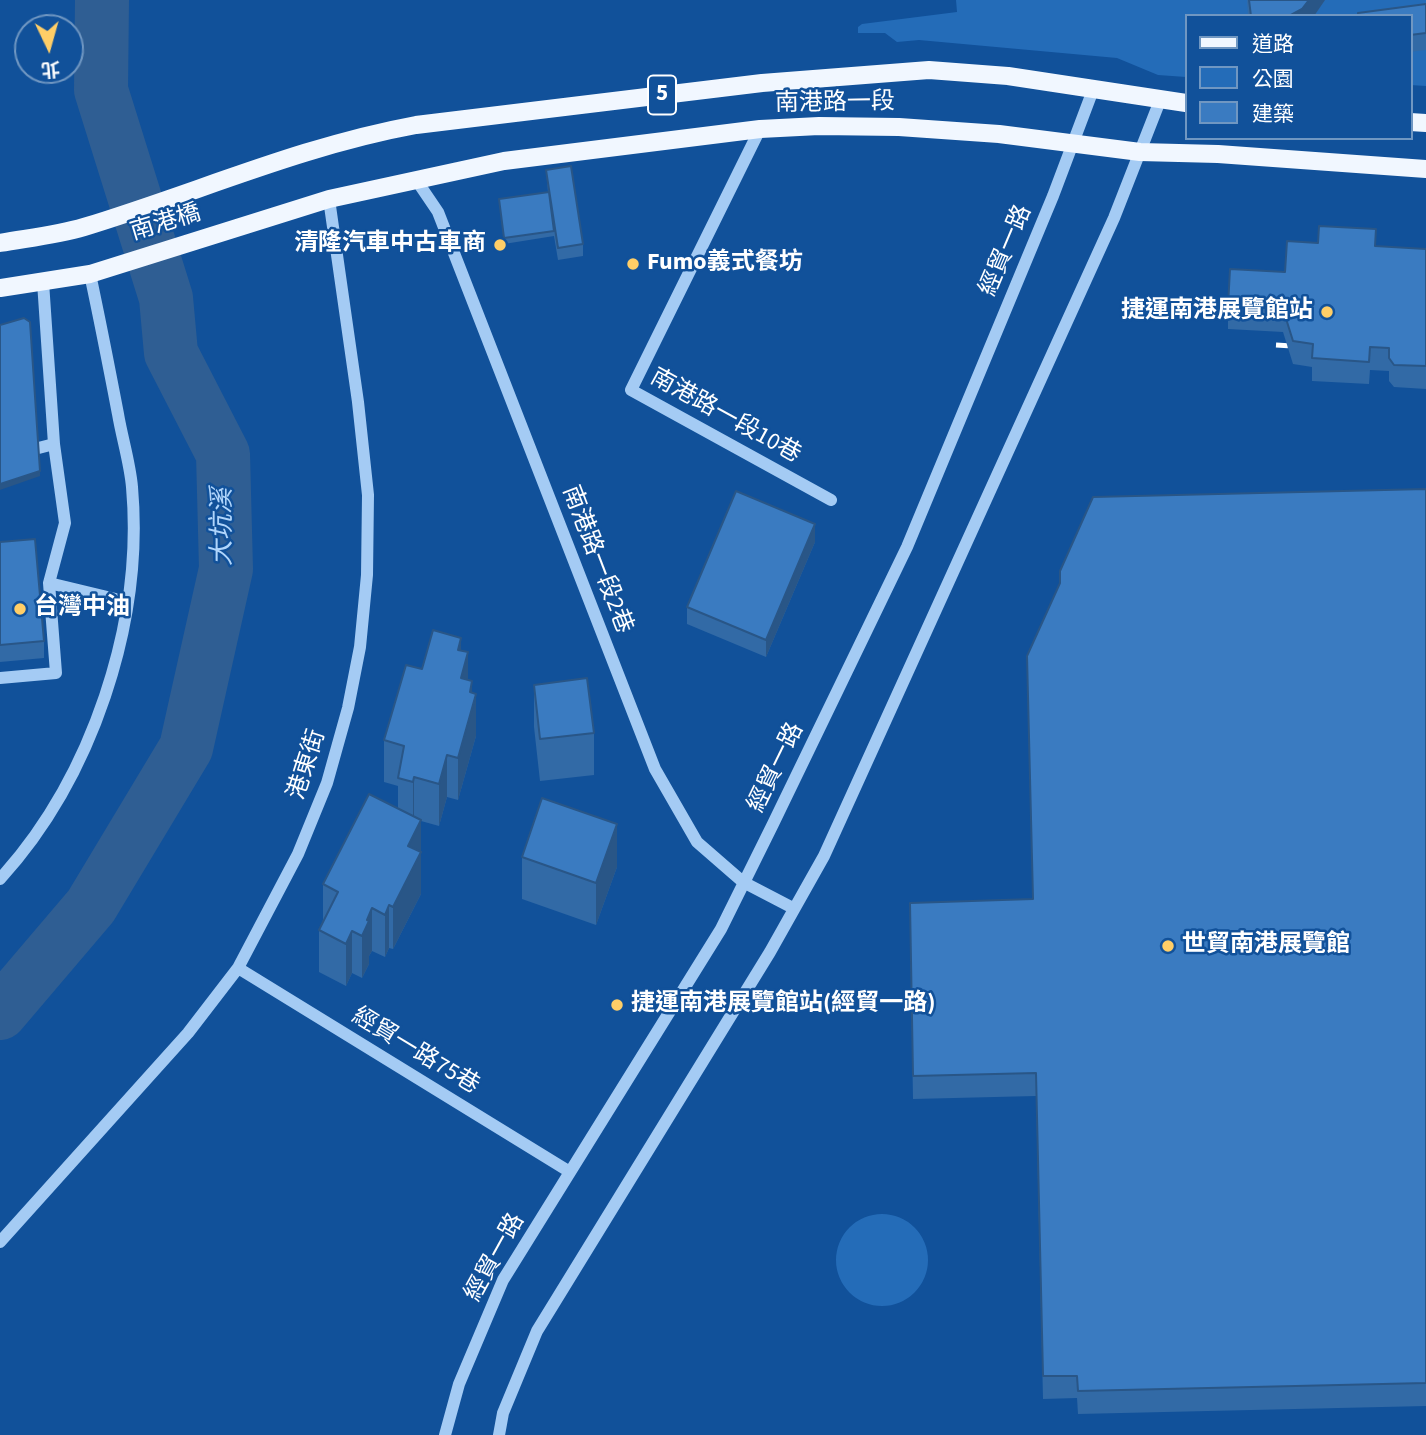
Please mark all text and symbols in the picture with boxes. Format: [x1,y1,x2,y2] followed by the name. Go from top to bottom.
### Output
[14,14,84,84] north arrow
[1184,14,1412,140] legend
[1252,29,1294,59] text: 道路
[40,54,61,83] text: 北
[1252,64,1294,94] text: 公園
[648,76,676,114] road number: 5
[775,89,895,119] street label: 南港路一段
[1252,99,1294,129] text: 建築
[127,200,205,248] street label: 南港橋
[975,201,1039,301] street label: 經貿一路
[294,231,486,259] place label: 清隆汽車中古車商
[492,237,508,253] marker: 清隆汽車中古車商
[647,250,803,278] place label: Fumo義式餐坊
[625,256,641,272] marker: Fumo義式餐坊
[1121,298,1313,326] place label: 捷運南港展覽館站
[1319,304,1335,320] marker: 捷運南港展覽館站
[645,364,805,470] street label: 南港路一段10巷
[555,482,637,638] street label: 南港路一段2巷
[208,488,240,566] water label: 大坑溪
[34,595,130,623] place label: 台灣中油
[12,601,28,617] marker: 台灣中油
[743,719,811,817] street label: 經貿一路
[283,726,333,804] street label: 港東街
[1182,932,1350,960] place label: 世貿南港展覽館
[1160,938,1176,954] marker: 世貿南港展覽館
[631,991,936,1019] place label: 捷運南港展覽館站(經貿一路)
[609,997,625,1013] marker: 捷運南港展覽館站(經貿一路)
[346,1003,484,1101] street label: 經貿一路75巷
[460,1209,532,1307] street label: 經貿一路

